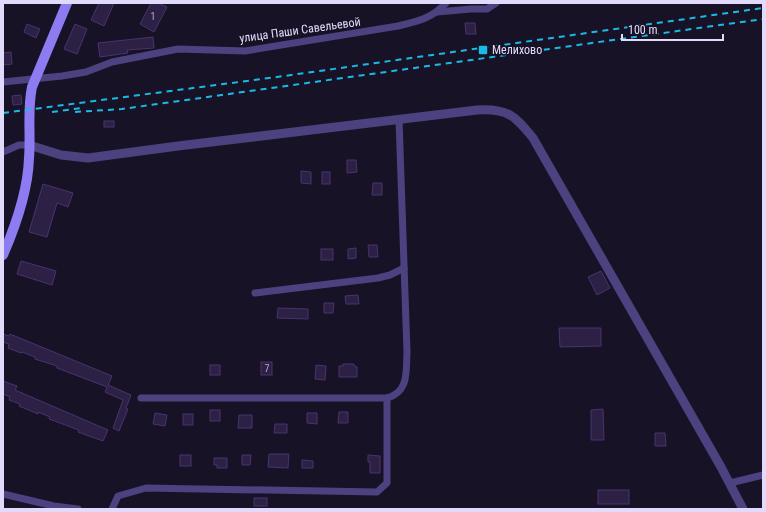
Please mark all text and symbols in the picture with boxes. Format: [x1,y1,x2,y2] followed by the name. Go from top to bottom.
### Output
[151,11,155,22] house number: 1
[239,15,361,45] street label: улица Паши Савельевой
[622,16,723,42] scale bar
[628,23,658,37] text: 100 m
[492,43,542,57] place label: Мелихово
[477,44,489,56] marker: Мелихово
[265,363,270,374] house number: 7

